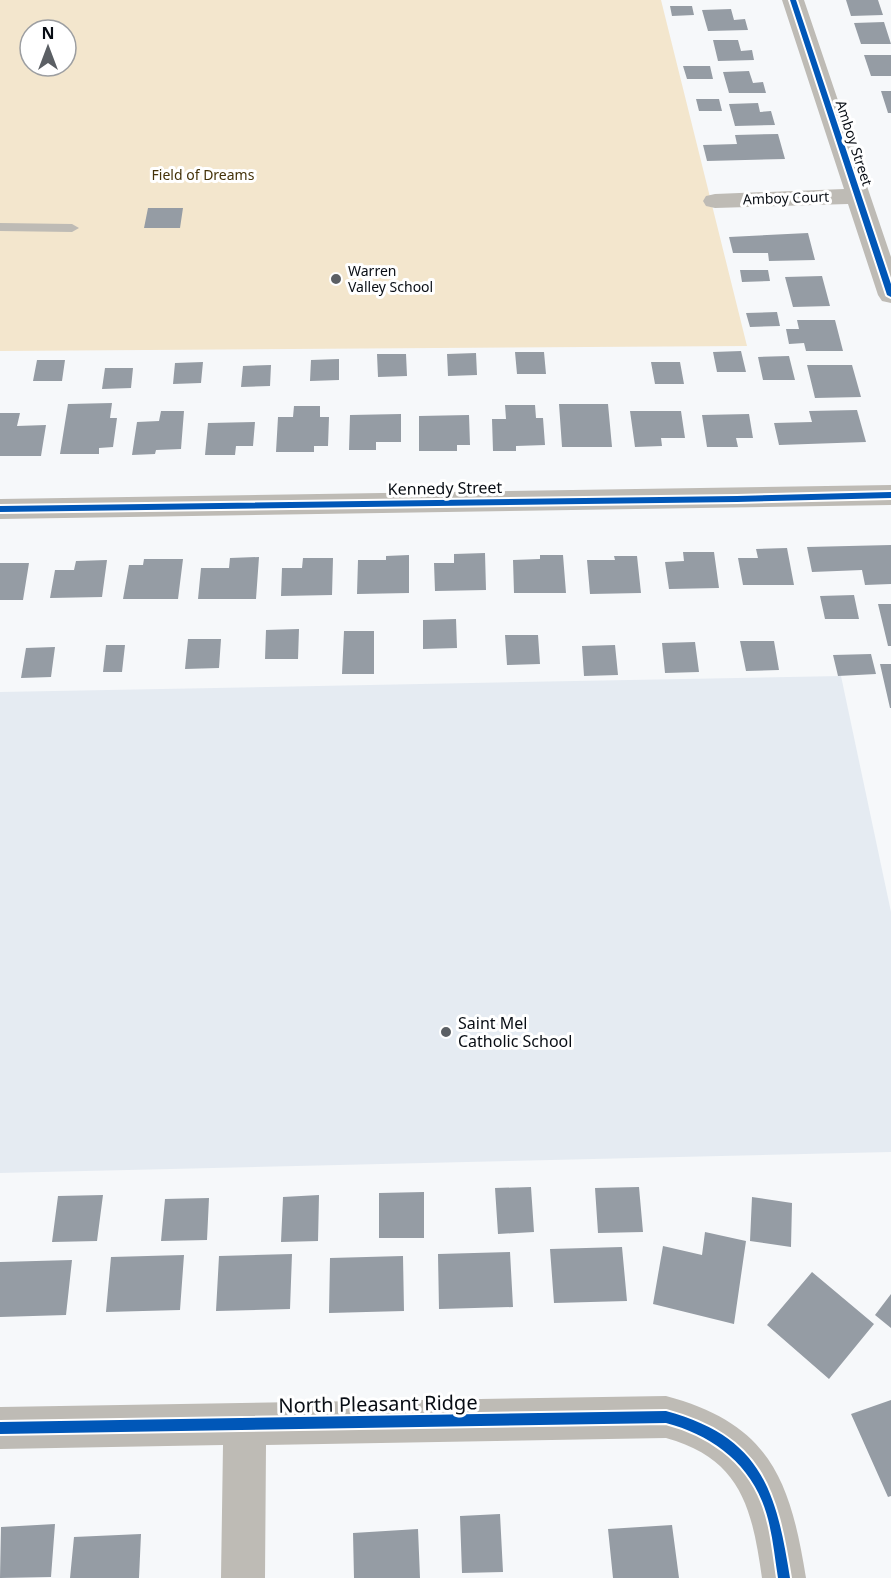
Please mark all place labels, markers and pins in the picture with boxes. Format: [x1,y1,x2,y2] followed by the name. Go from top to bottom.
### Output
[348,261,433,296] place label: Warren Valley School
[329,272,343,286] marker: Warren Valley School
[458,1012,572,1052] place label: Saint Mel Catholic School
[439,1025,453,1039] marker: Saint Mel Catholic School

